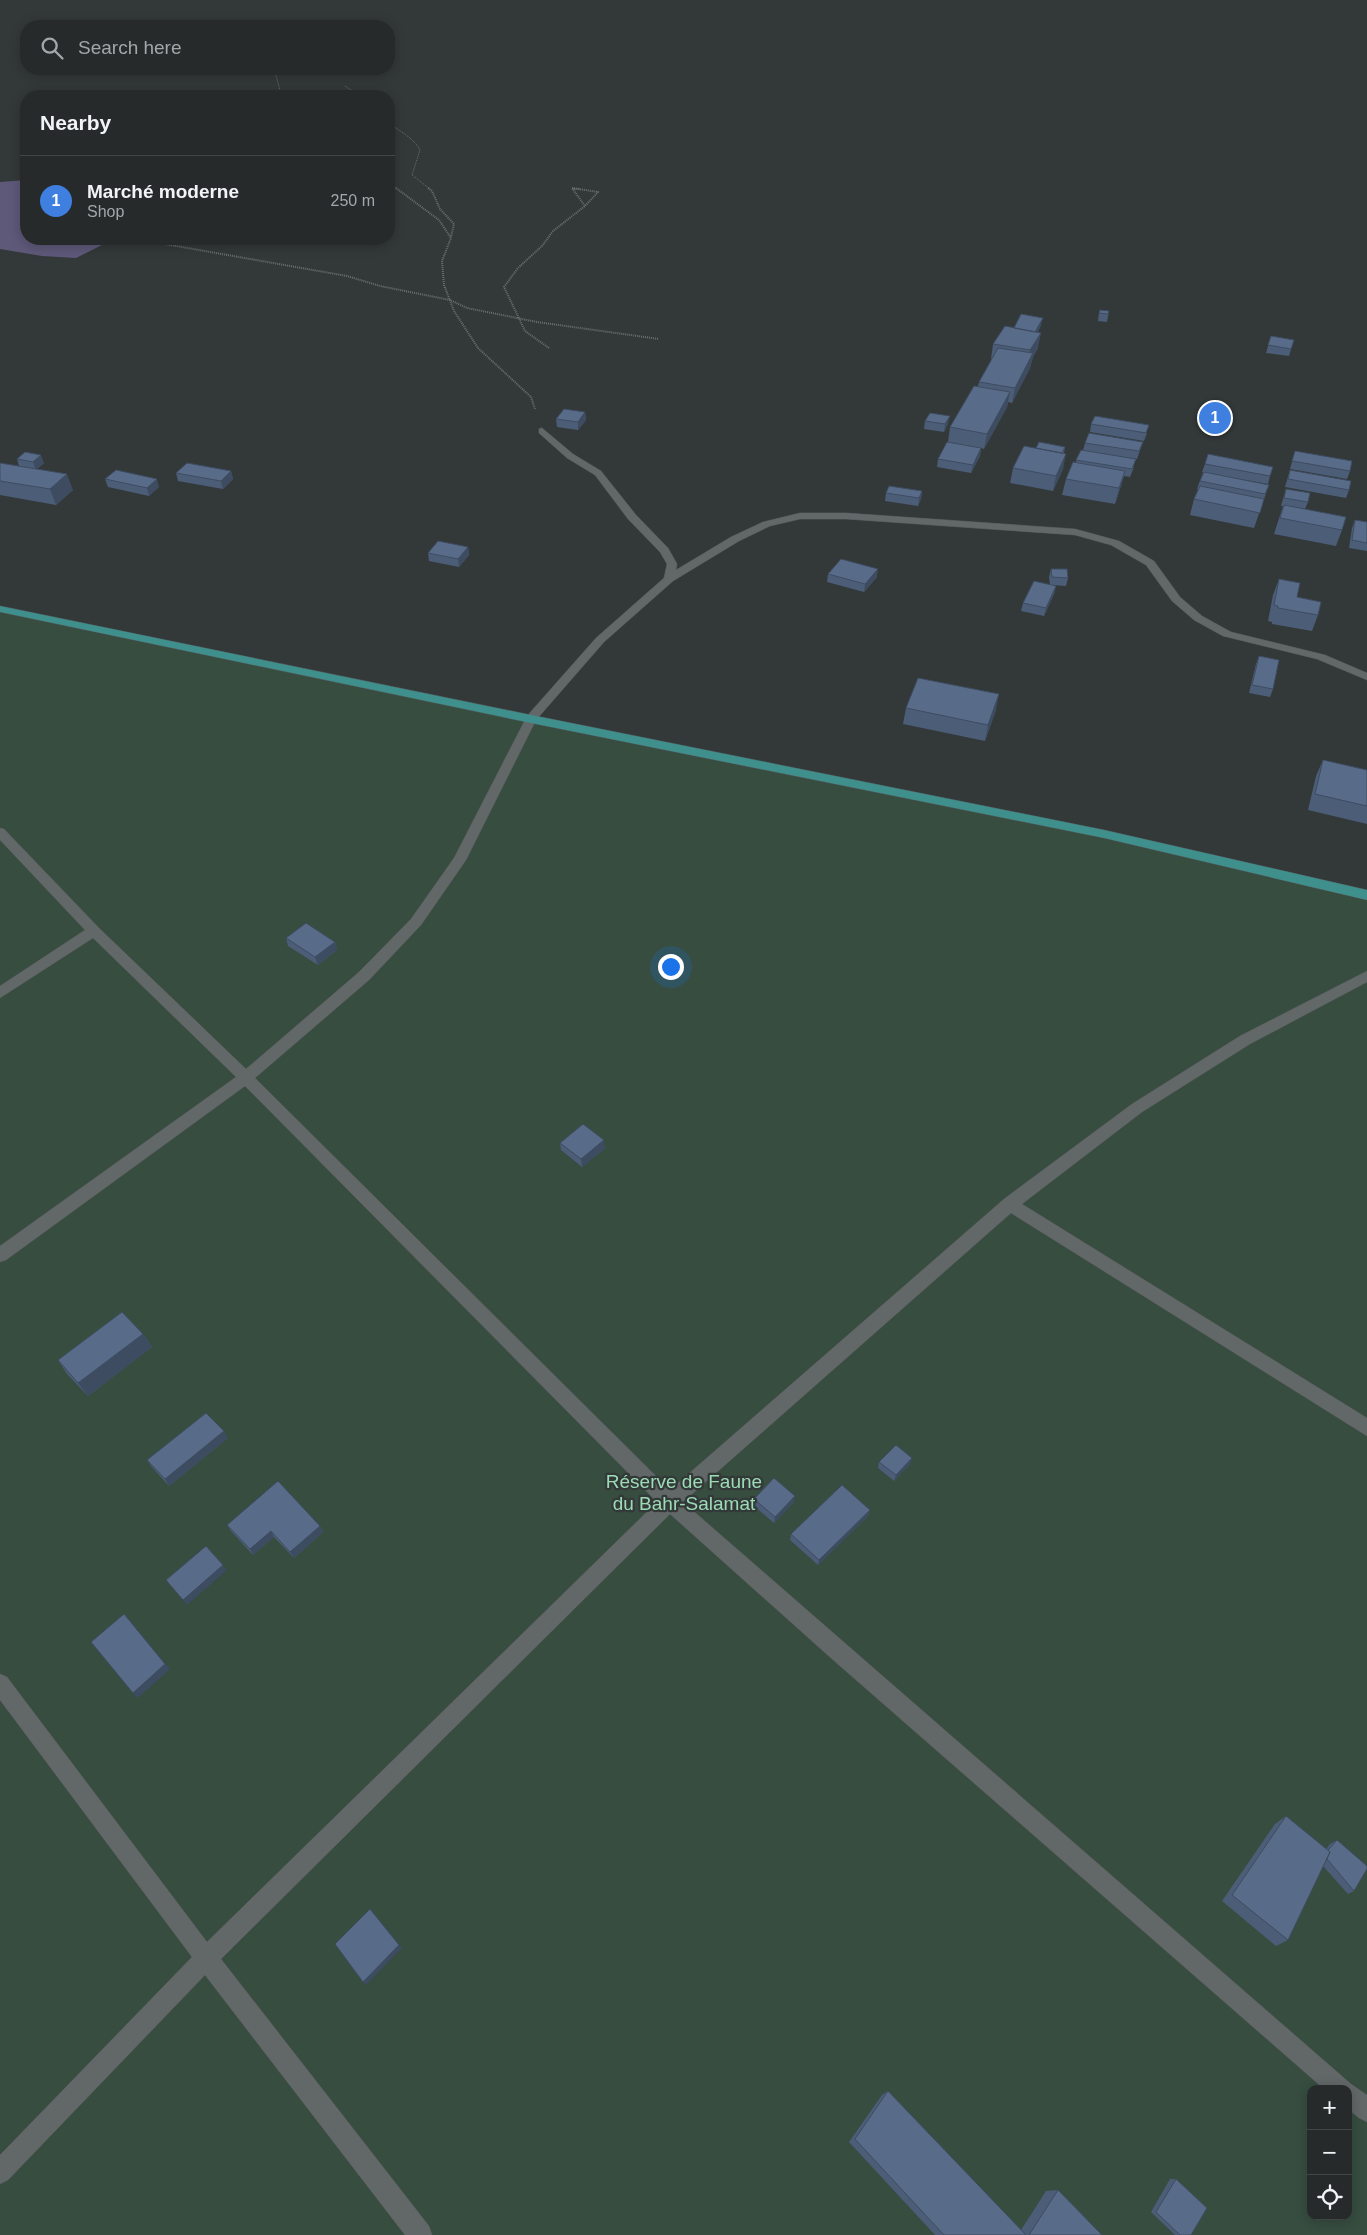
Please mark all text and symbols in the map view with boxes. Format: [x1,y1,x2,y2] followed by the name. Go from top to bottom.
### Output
[20,20,395,75] search box
[38,34,66,62] icon: search
[78,37,182,58] text: Search here
[40,111,111,134] text: Nearby
[87,181,239,202] text: Marché moderne
[52,192,60,209] text: 1
[331,192,375,209] text: 250 m
[87,203,124,220] text: Shop
[1199,399,1231,437] pin: 1
[658,954,684,980] your location
[606,1471,762,1514] park label: Réserve de Faune du Bahr-Salamat
[1307,2085,1352,2220] map controls
[1307,2085,1352,2130] button: +
[1307,2130,1352,2175] button: −
[1307,2175,1352,2220] button: locate

